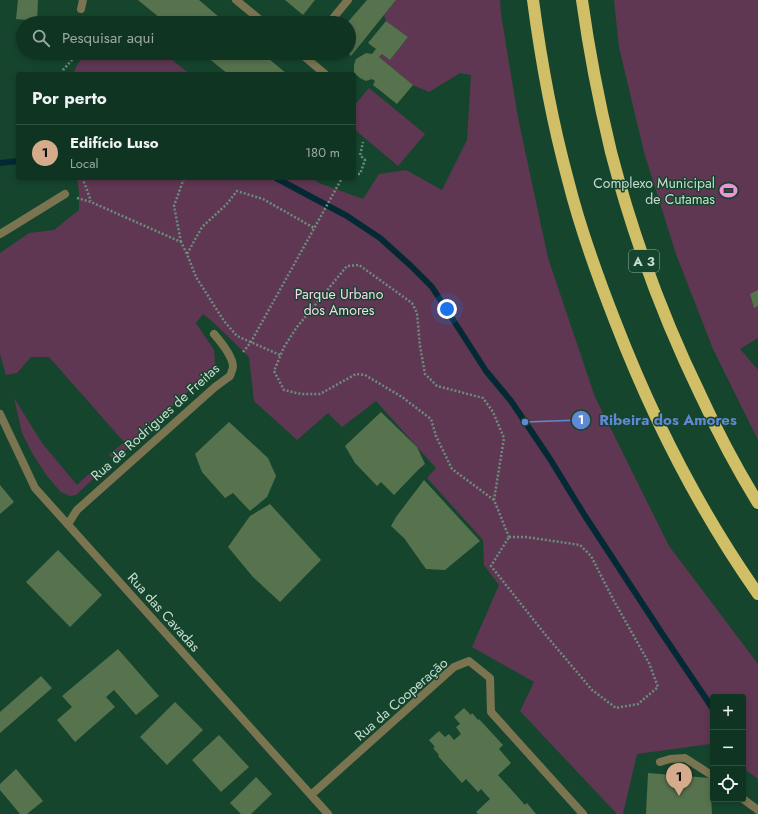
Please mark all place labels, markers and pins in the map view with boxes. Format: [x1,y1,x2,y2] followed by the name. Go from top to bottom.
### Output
[593,173,715,209] place label: Complexo Municipal de Cutamas
[718,181,738,201] sports icon: Complexo Municipal de Cutamas
[571,406,744,433] callout: Ribeira dos Amores
[666,763,692,796] pin: 1

